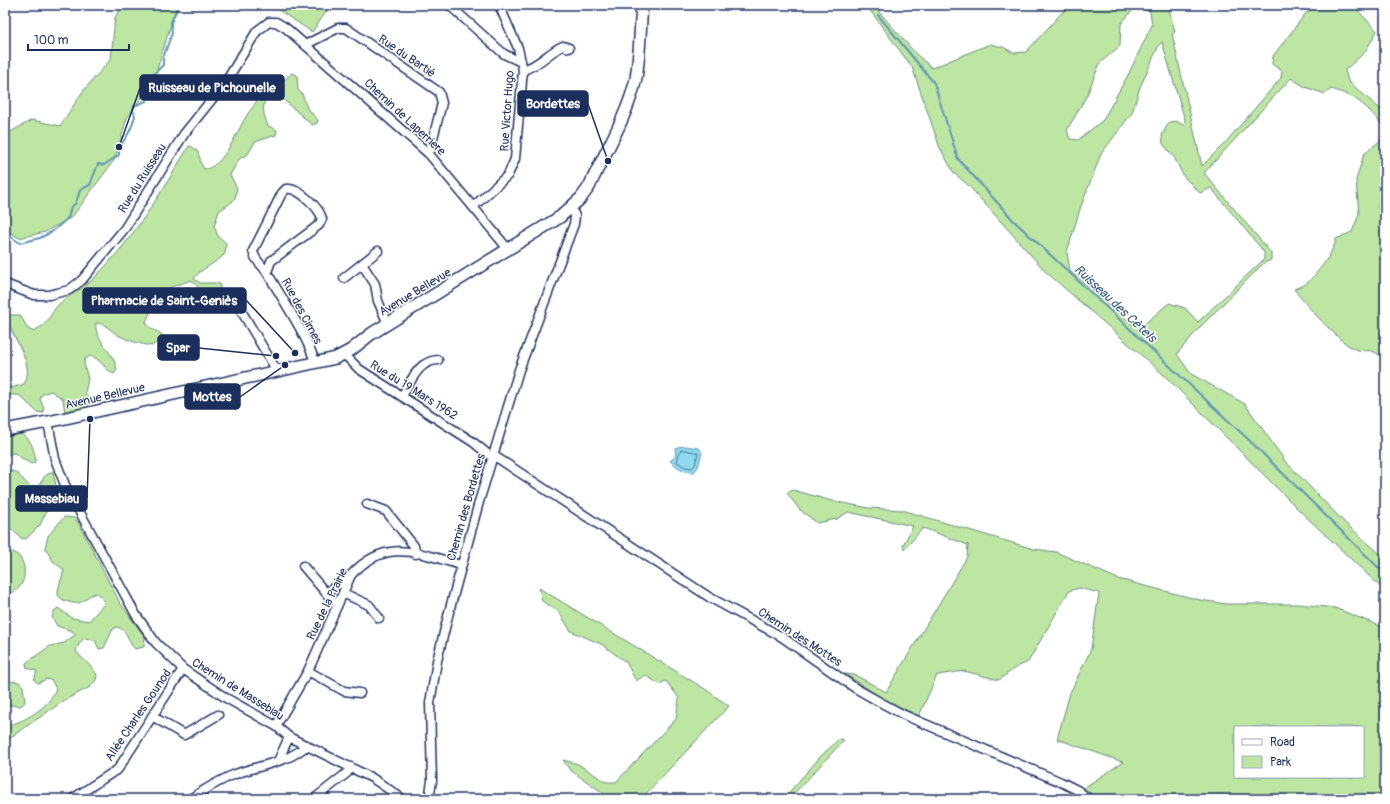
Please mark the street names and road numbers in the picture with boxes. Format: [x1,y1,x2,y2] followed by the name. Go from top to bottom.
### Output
[375,32,438,81] street label: Rue du Bartié
[497,69,518,152] street label: Rue Victor Hugo
[361,76,449,159] street label: Chemin de Laperriere
[115,141,170,216] street label: Rue du Ruisseau
[377,265,454,320] street label: Avenue Bellevue
[278,276,326,347] street label: Rue des Cimes
[367,357,461,424] street label: Rue du 19 Mars 1962
[64,380,146,413] street label: Avenue Bellevue
[444,451,489,563] street label: Chemin des Bordettes
[304,566,351,642] street label: Rue de la Prairie
[755,605,845,670] street label: Chemin des Mottes
[189,655,287,724] street label: Chemin de Massebiau
[102,666,175,764] street label: Allée Charles Gounod

